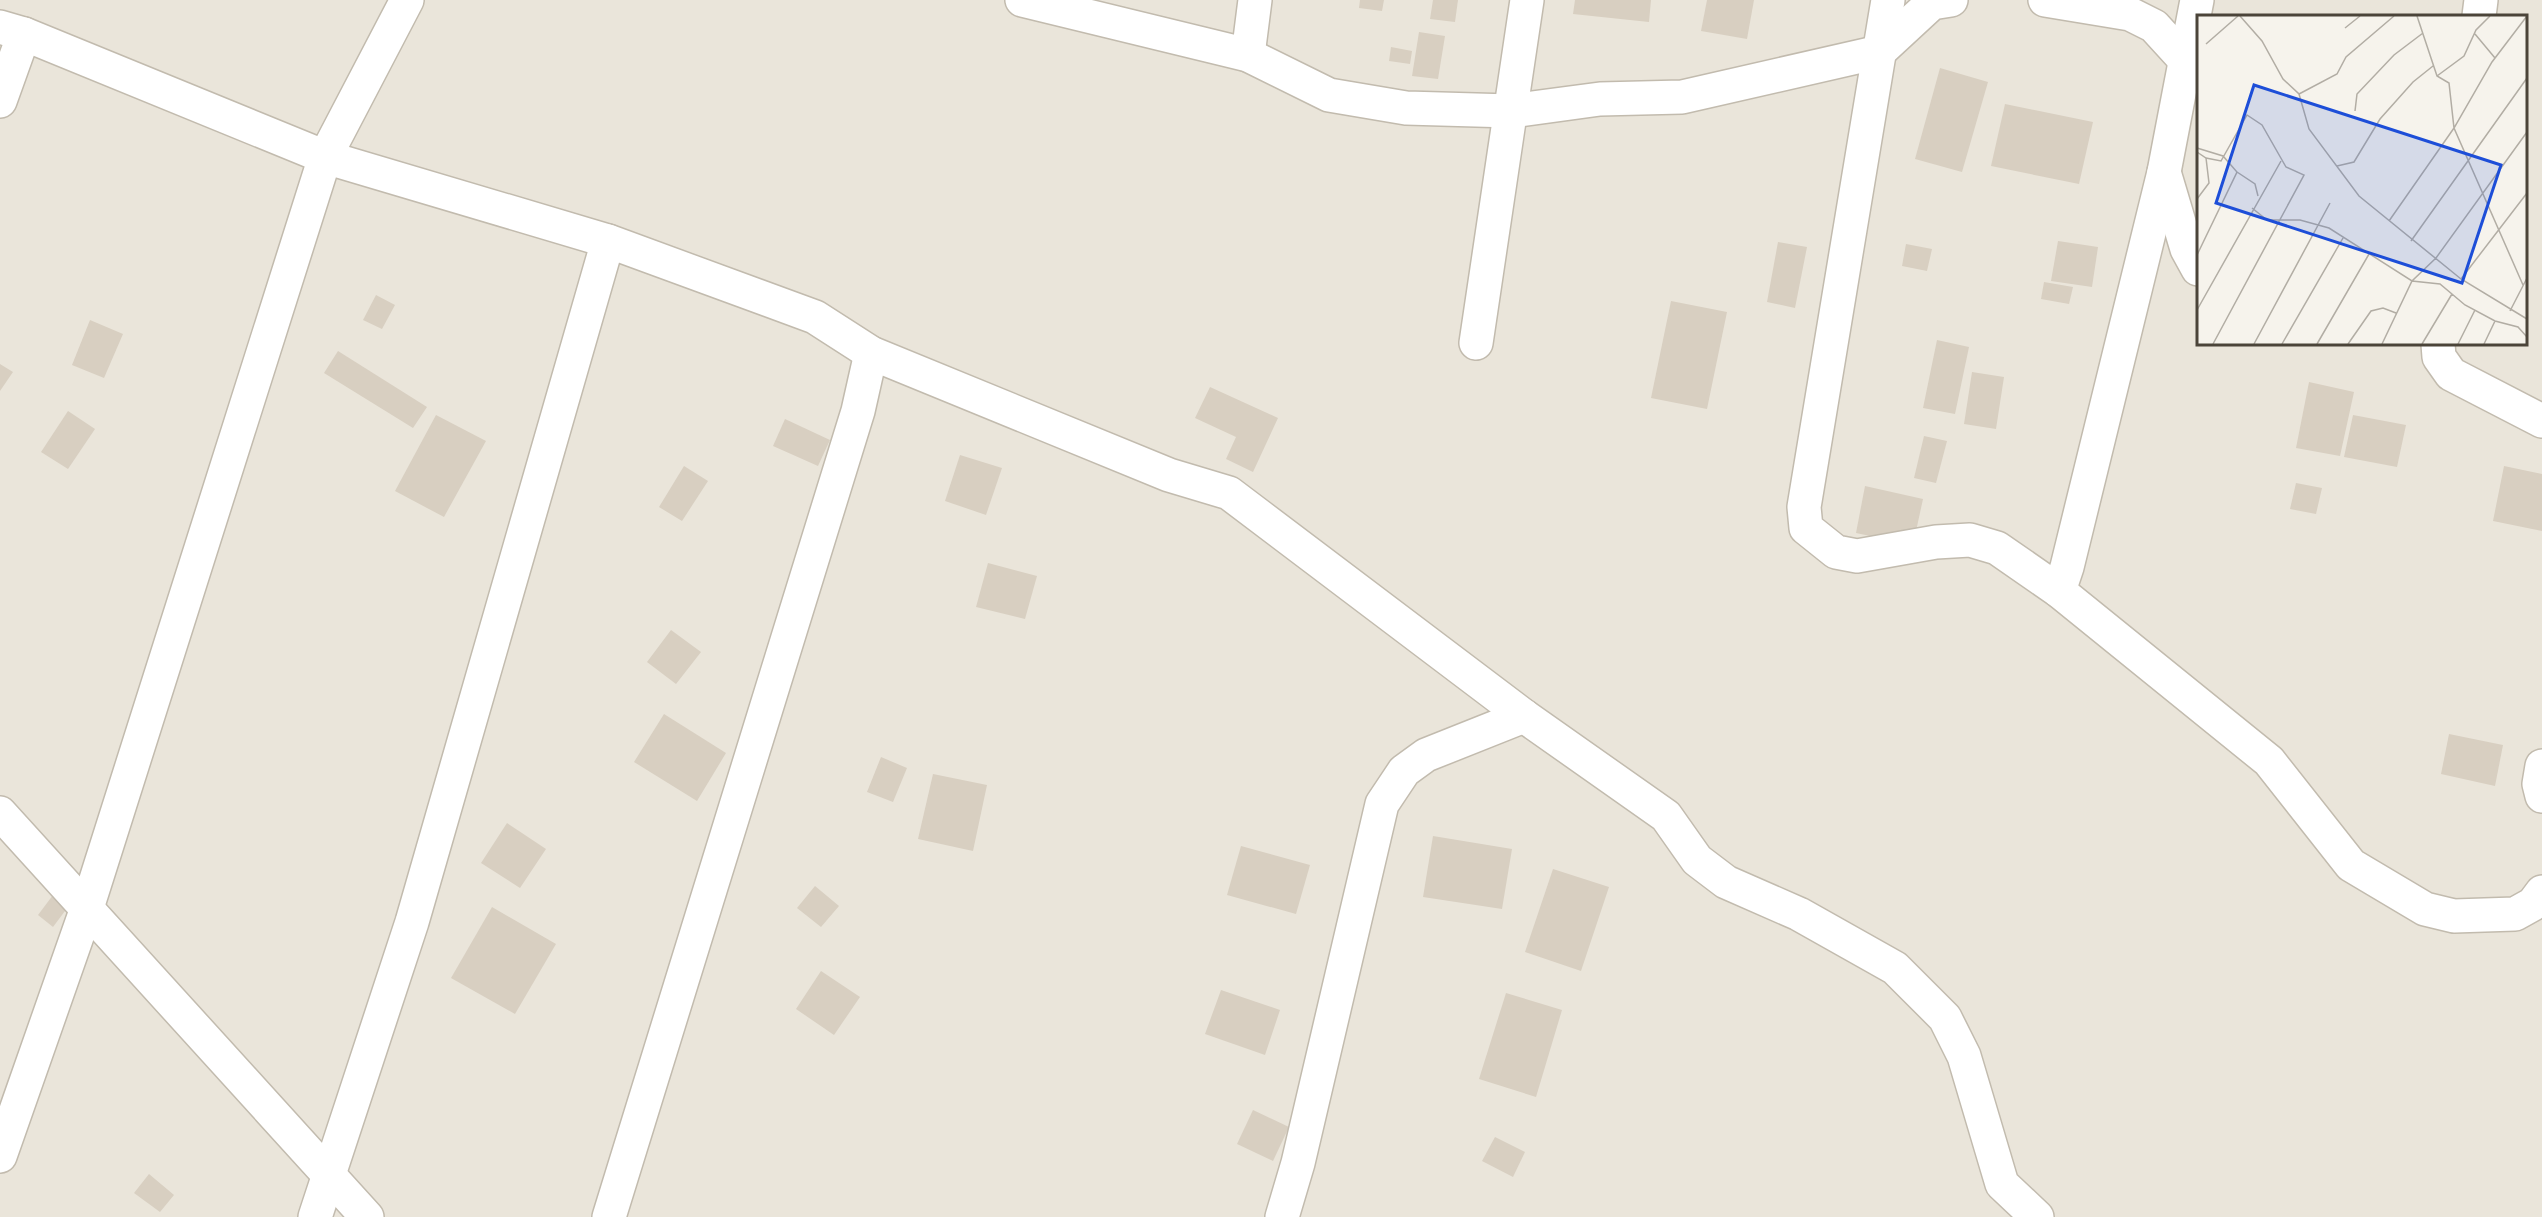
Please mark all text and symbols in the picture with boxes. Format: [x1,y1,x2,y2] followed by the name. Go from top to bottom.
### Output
[2197,15,2527,345] inset map

